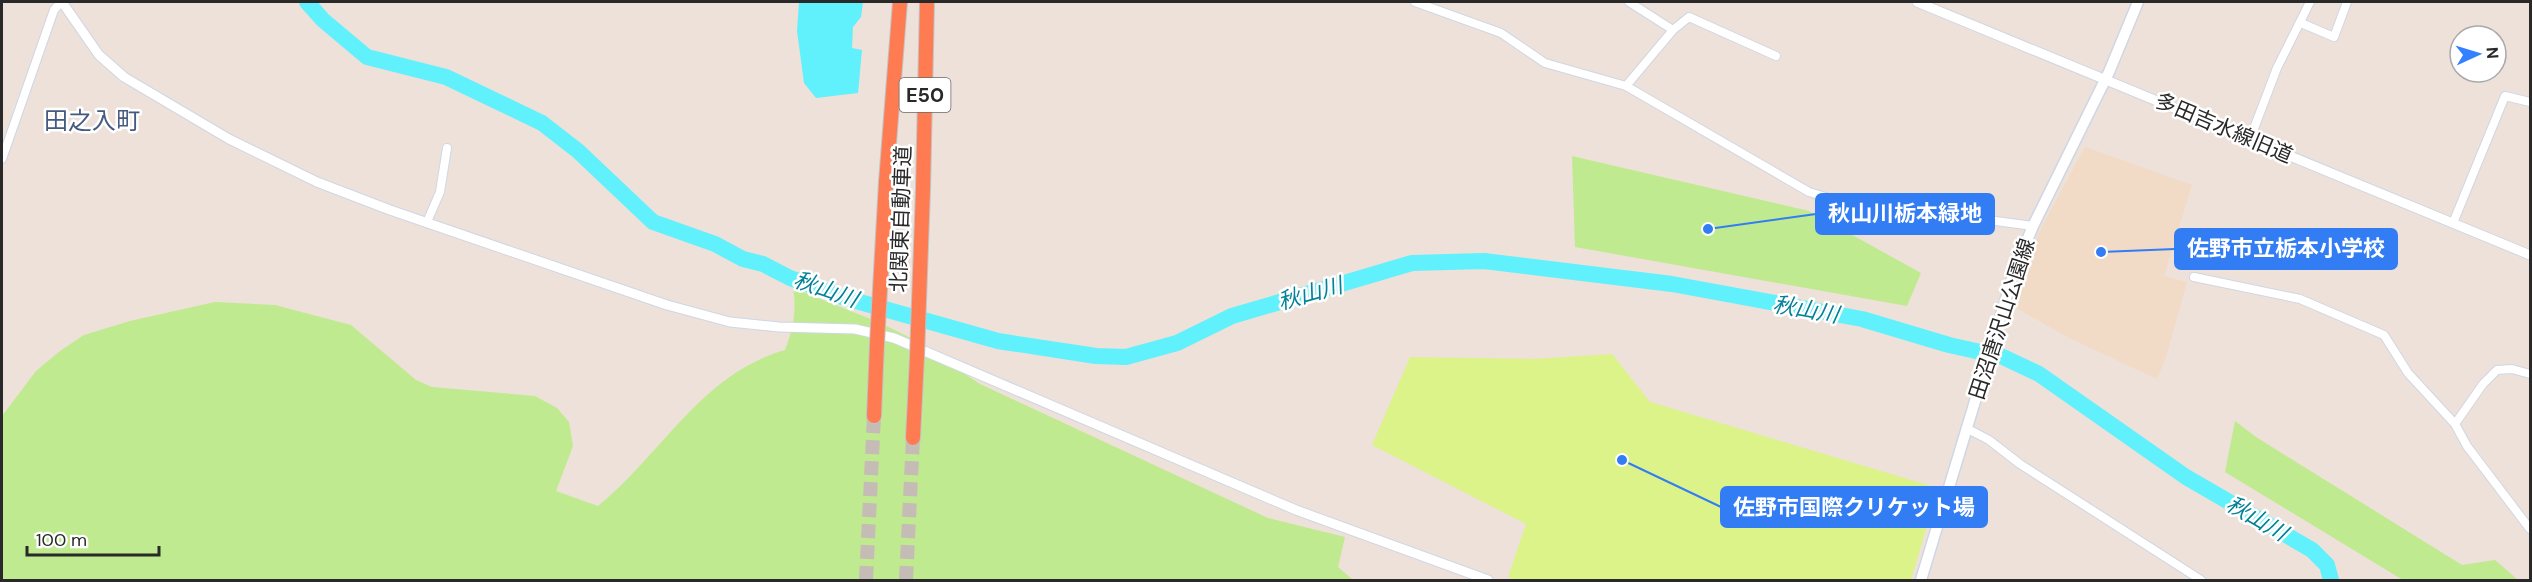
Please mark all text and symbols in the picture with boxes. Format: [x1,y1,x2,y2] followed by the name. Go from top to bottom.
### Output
[2448,24,2508,84] north arrow
[2482,46,2503,60] text: N
[900,78,950,112] road number: E50
[2151,86,2297,170] street label: 多田吉水線旧道
[44,105,140,136] district label: 田之入町
[884,145,918,293] street label: 北関東自動車道
[1816,194,1994,234] callout: 秋山川栃本緑地
[1828,199,1982,228] text: 秋山川栃本緑地
[2175,229,2397,269] callout: 佐野市立栃本小学校
[2187,234,2385,263] text: 佐野市立栃本小学校
[1963,235,2041,403] street label: 田沼唐沢山公園線
[790,265,864,315] water label: 秋山川
[1274,270,1348,317] water label: 秋山川
[1771,289,1843,330] water label: 秋山川
[1721,487,1987,527] callout: 佐野市国際クリケット場
[2221,489,2294,548] water label: 秋山川
[1733,493,1975,522] text: 佐野市国際クリケット場
[27,519,159,557] scale bar
[36,528,87,552] text: 100 m

